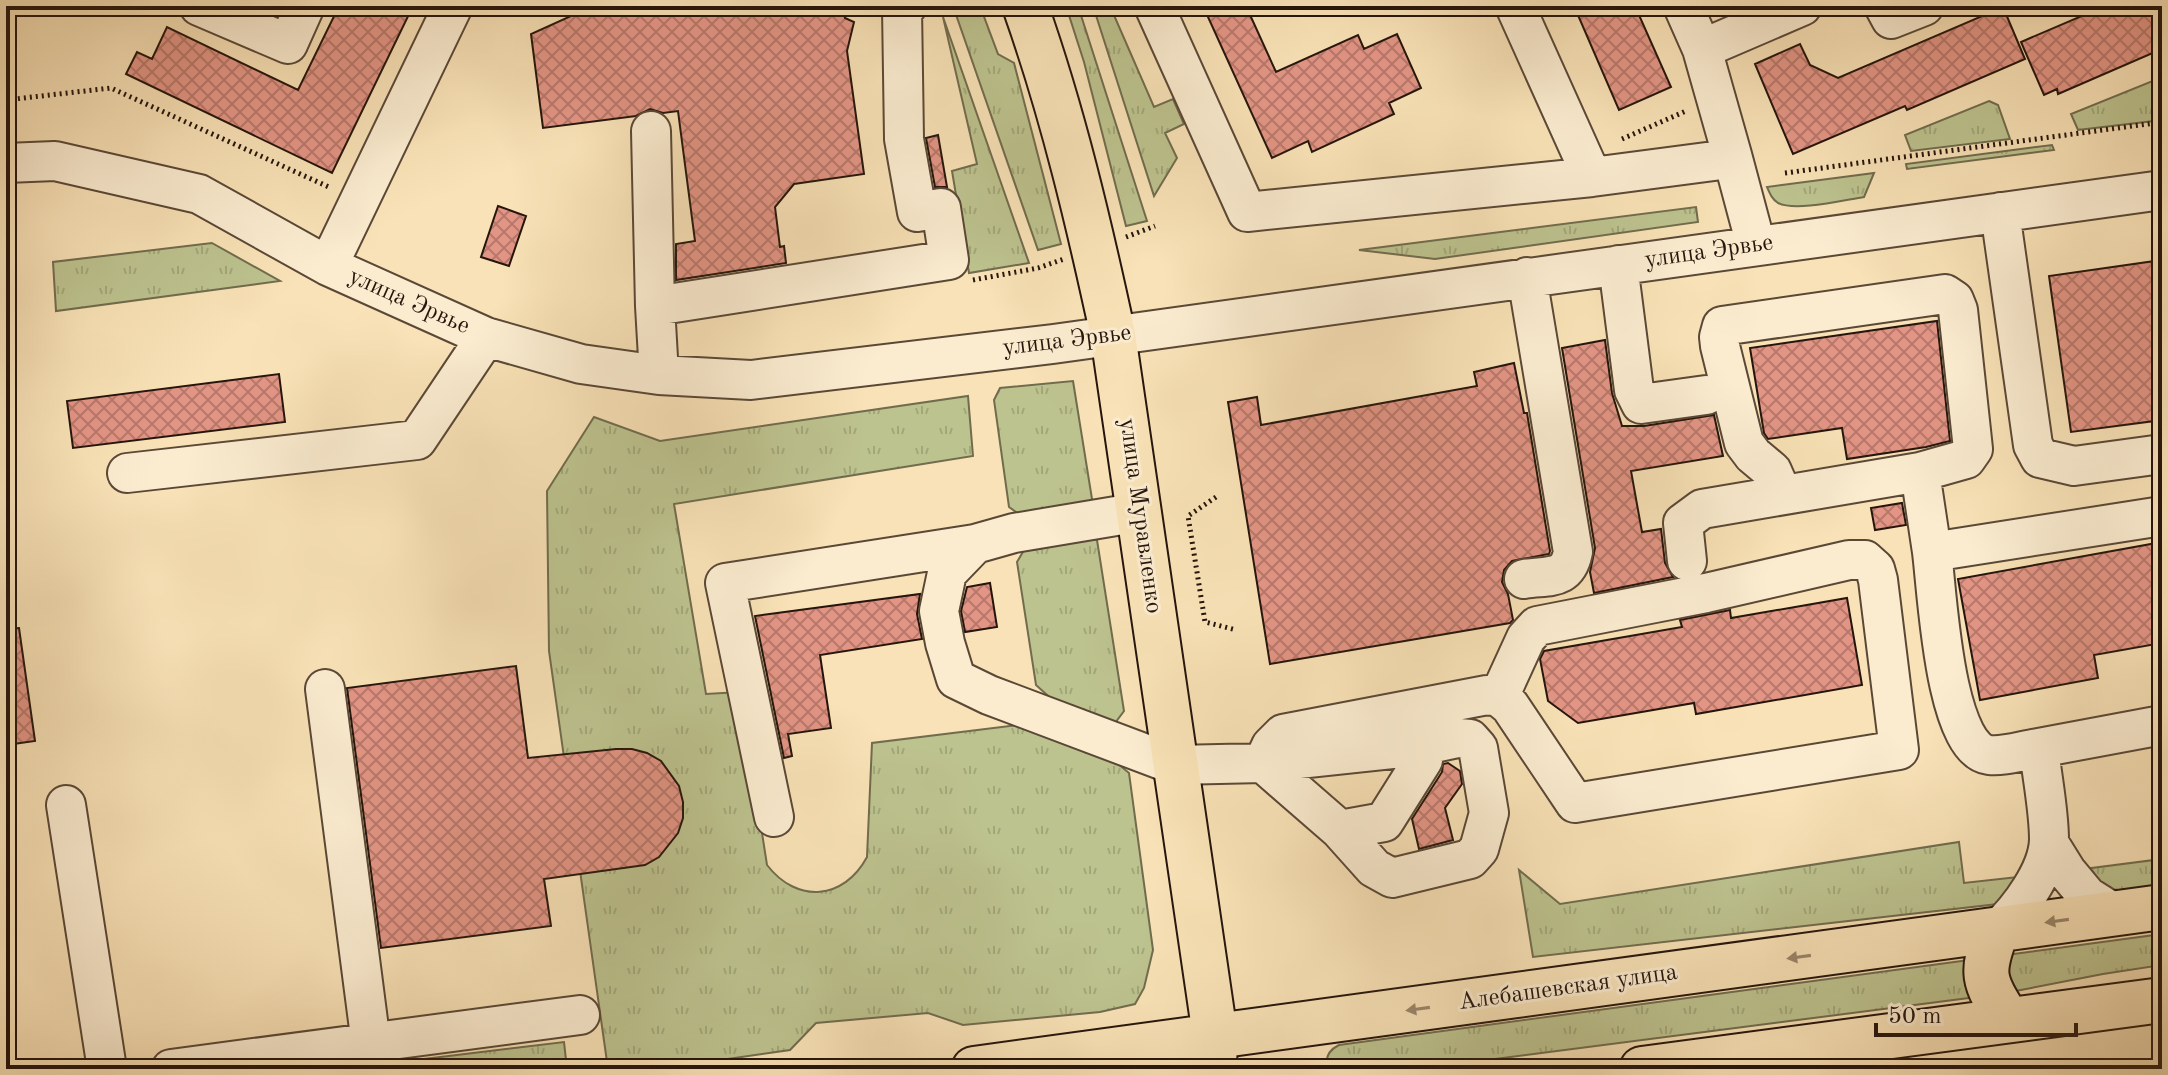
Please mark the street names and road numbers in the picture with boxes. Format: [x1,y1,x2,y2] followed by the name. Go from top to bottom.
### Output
[1643,231,1775,273] street label: улица Эрвье
[345,265,473,339] street label: улица Эрвье
[1001,321,1133,361] street label: улица Эрвье
[1114,417,1166,615] street label: улица Муравленко
[1457,961,1679,1015] street label: Алебашевская улица

